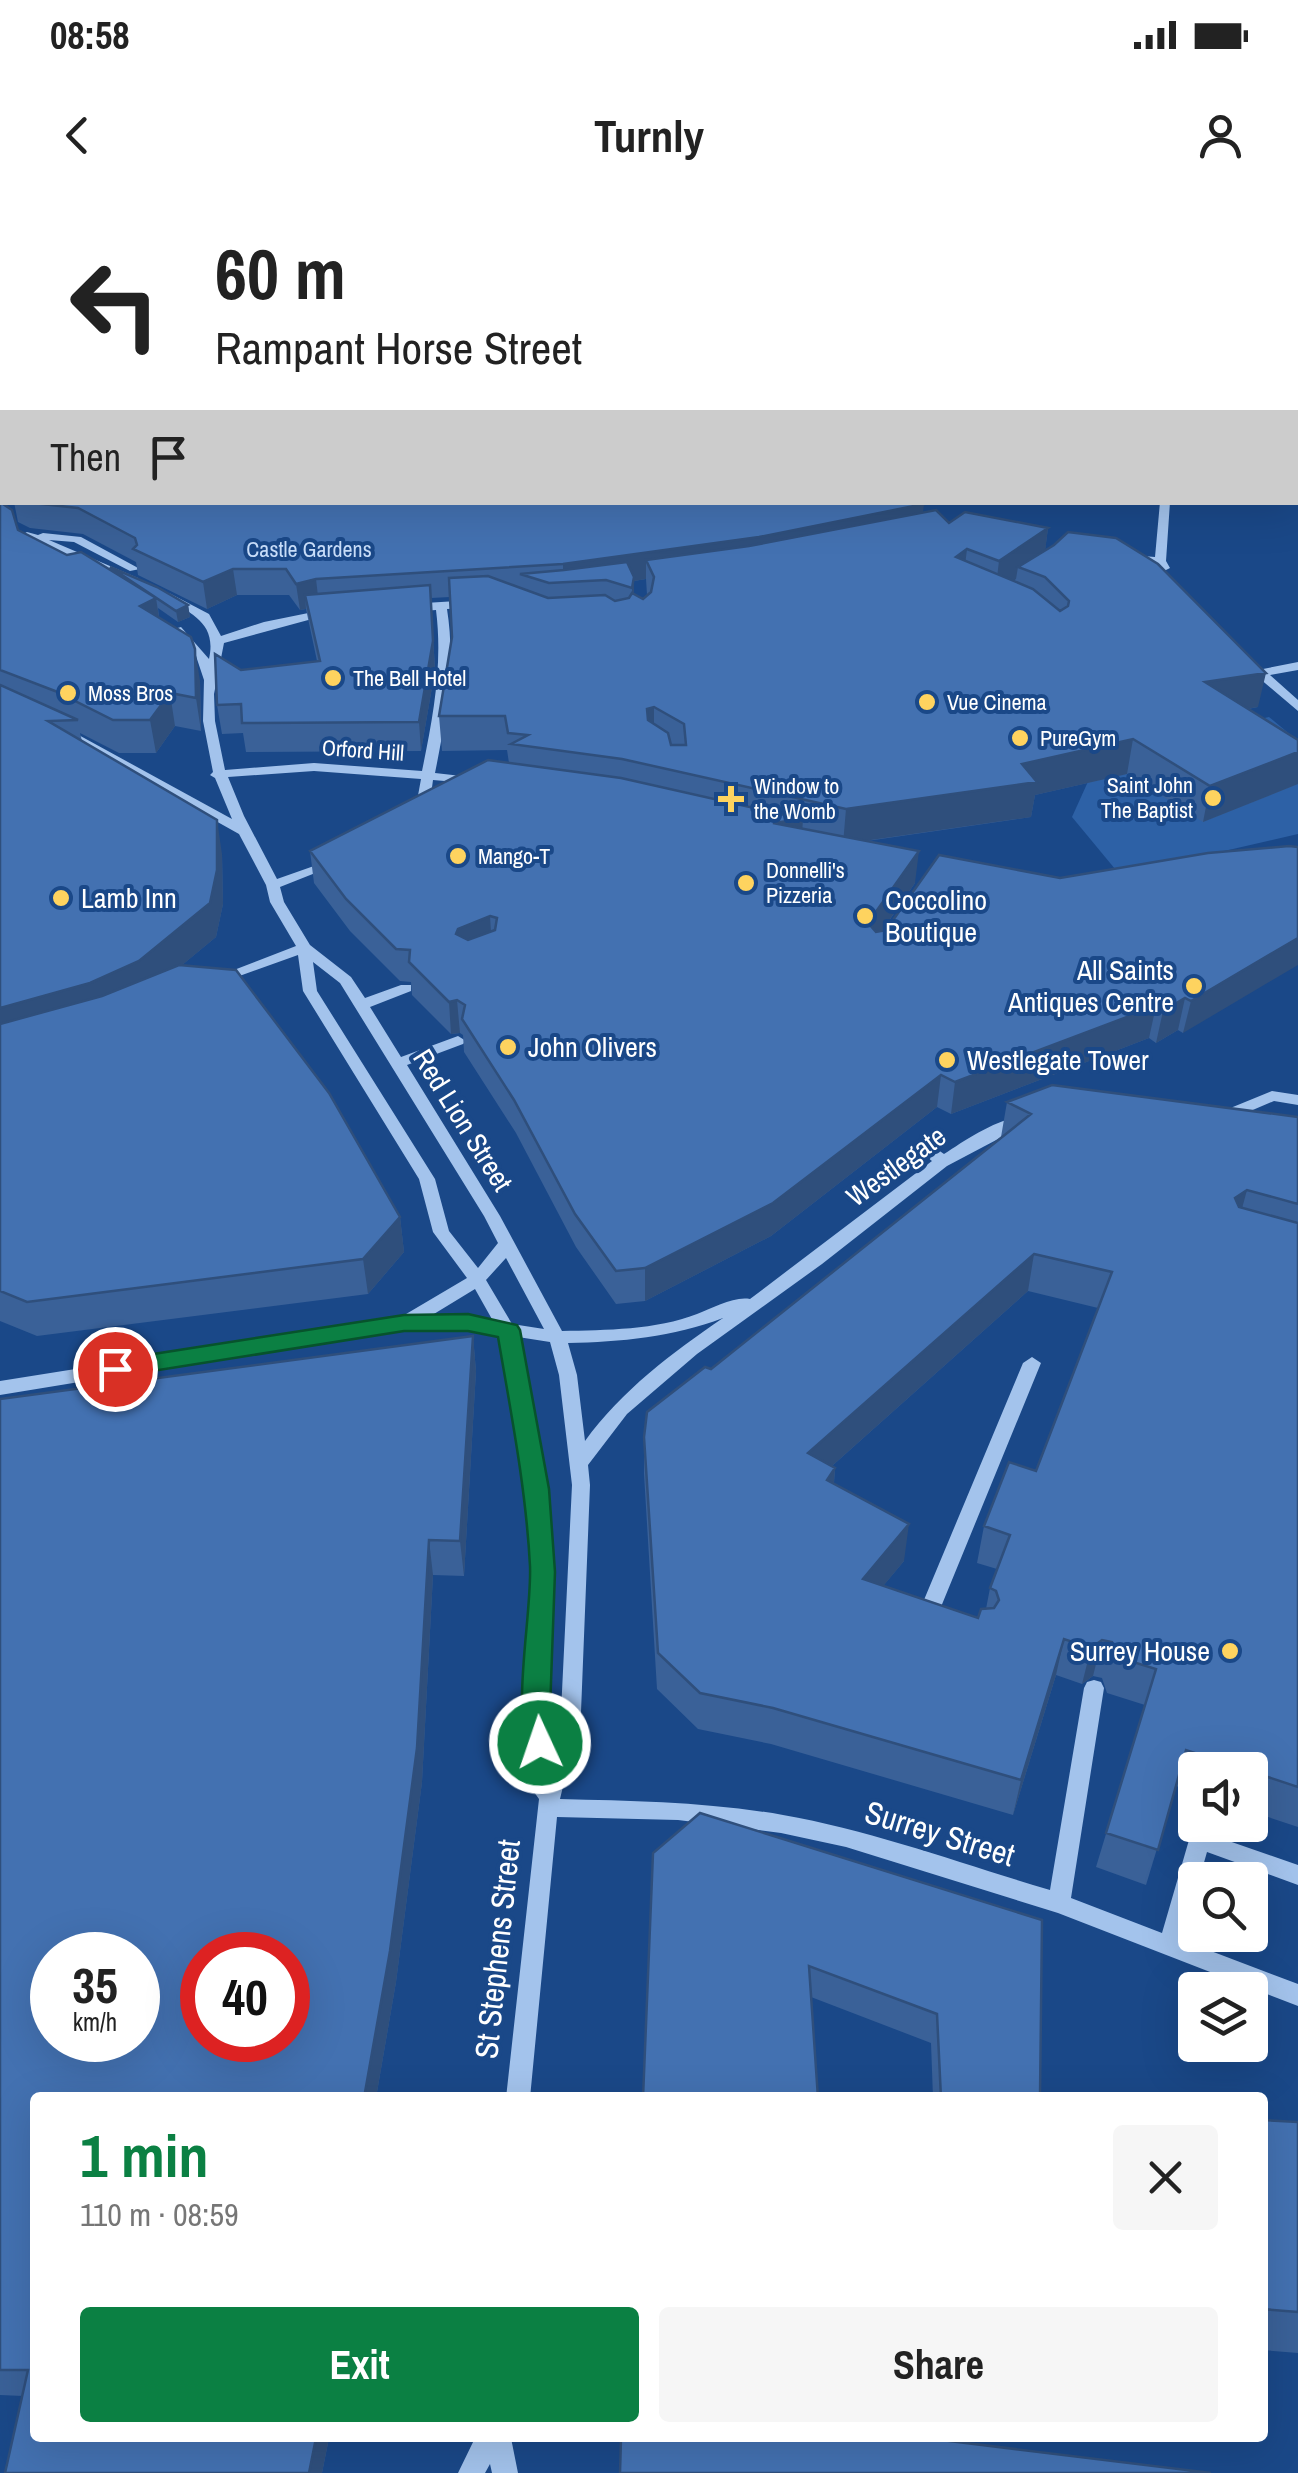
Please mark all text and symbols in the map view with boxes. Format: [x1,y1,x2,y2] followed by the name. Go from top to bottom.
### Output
[50,10,130,61] text: 08:58
[594,105,704,166] text: Turnly
[50,108,105,163] icon: back
[1193,108,1248,163] icon: person
[215,227,346,321] text: 60 m
[50,240,180,370] icon: left
[215,317,582,378] text: Rampant Horse Street
[141,430,196,485] icon: arrive
[50,432,121,483] text: Then
[246,534,372,564] park label: Castle Gardens
[353,663,466,693] place label: The Bell Hotel
[322,667,344,689] marker: The Bell Hotel
[88,678,173,708] place label: Moss Bros
[57,682,79,704] marker: Moss Bros
[947,687,1047,717] place label: Vue Cinema
[916,691,938,713] marker: Vue Cinema
[1040,723,1116,753] place label: PureGym
[1009,727,1031,749] marker: PureGym
[321,732,405,768] street label: Orford Hill
[1101,770,1193,825] place label: Saint John The Baptist
[754,771,839,826] place label: Window to the Womb
[718,786,744,812] marker: Window to the Womb
[1202,787,1224,809] marker: Saint John The Baptist
[478,841,550,871] place label: Mango-T
[447,845,469,867] marker: Mango-T
[766,855,845,910] place label: Donnelli's Pizzeria
[735,872,757,894] marker: Donnelli's Pizzeria
[81,879,177,917] place label: Lamb Inn
[885,881,987,951] place label: Coccolino Boutique
[50,887,72,909] marker: Lamb Inn
[854,905,876,927] marker: Coccolino Boutique
[1007,951,1174,1021] place label: All Saints Antiques Centre
[1183,975,1205,997] marker: All Saints Antiques Centre
[528,1028,657,1066] place label: John Olivers
[497,1036,519,1058] marker: John Olivers
[967,1041,1149,1079] place label: Westlegate Tower
[404,1042,522,1198] street label: Red Lion Street
[936,1049,958,1071] marker: Westlegate Tower
[839,1117,953,1215] street label: Westlegate
[73,1327,158,1412] pin
[88,1342,143,1397] icon: arrive
[1070,1632,1210,1670] place label: Surrey House
[1219,1640,1241,1662] marker: Surrey House
[488,1691,592,1795] position arrow
[1178,1752,1268,2062] map controls
[1178,1752,1268,1842] button: sound
[860,1790,1020,1876] street label: Surrey Street
[464,1837,530,2061] street label: St Stephens Street
[1178,1862,1268,1952] button: search
[180,1932,310,2062] speed limit sign: 40
[72,1951,118,2019] text: 35
[1178,1972,1268,2062] button: layers
[73,2005,117,2039] text: km/h
[80,2115,209,2196] text: 1 min
[1113,2125,1218,2230] button: close
[80,2193,239,2236] text: 110 m · 08:59
[80,2307,639,2422] button: Exit
[659,2307,1218,2422] button: Share

